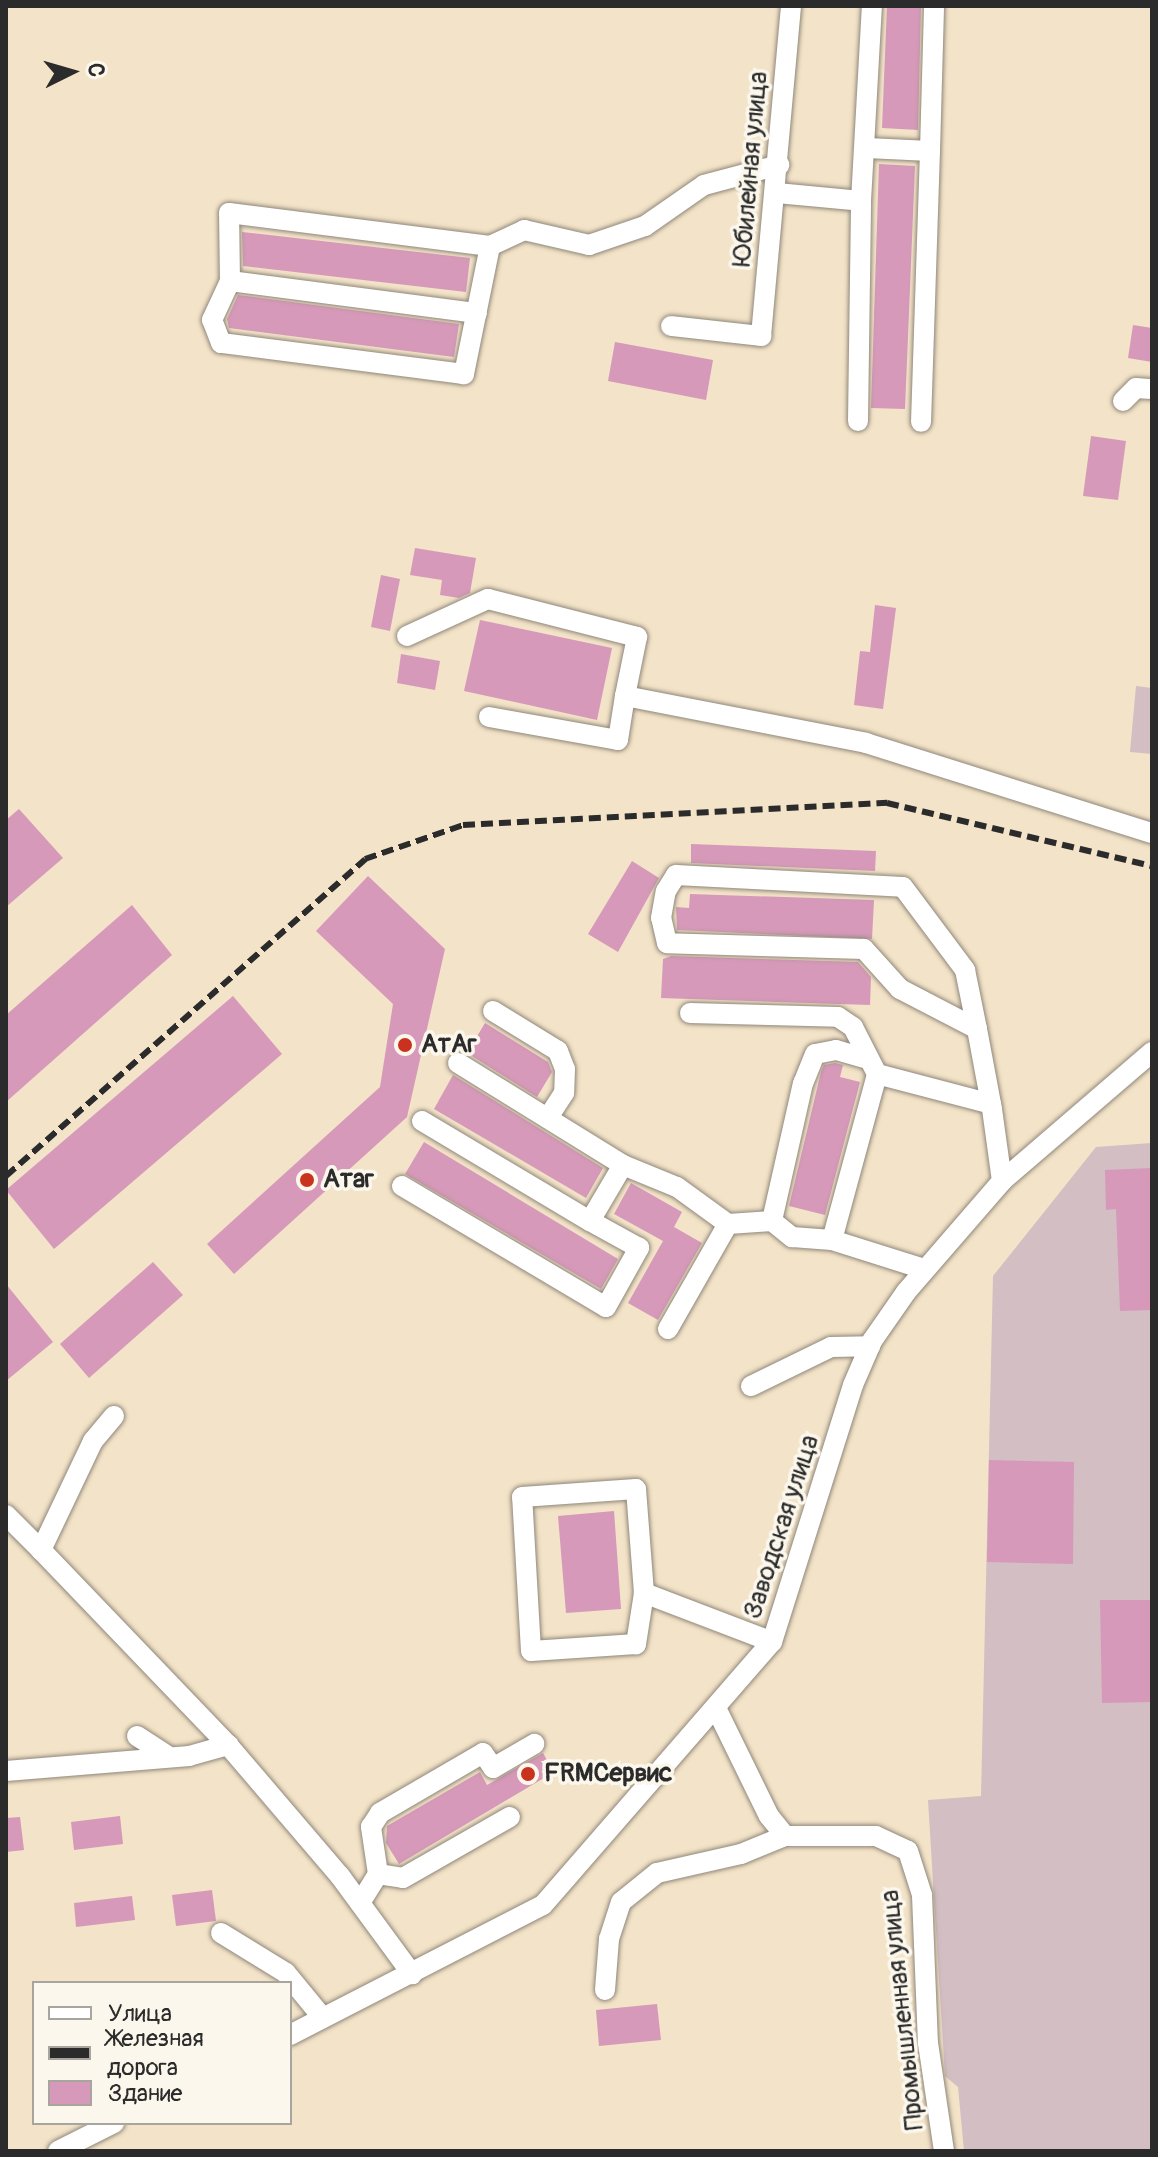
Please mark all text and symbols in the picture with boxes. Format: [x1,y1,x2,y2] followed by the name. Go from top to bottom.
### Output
[32,32,112,112] north arrow
[81,62,110,78] text: С
[727,70,775,268] street label: Юбилейная улица
[421,1029,477,1061] place label: АтАг
[396,1036,414,1054] marker: АтАг
[323,1164,374,1196] place label: Атаг
[298,1171,316,1189] marker: Атаг
[738,1431,826,1623] street label: Заводская улица
[544,1758,672,1790] place label: FRMСервис
[519,1765,537,1783] marker: FRMСервис
[875,1888,931,2132] street label: Промышленная улица
[32,1981,292,2125] legend
[108,1999,172,2028] text: Улица
[107,2024,204,2082] text: Железная дорога
[108,2079,182,2108] text: Здание

